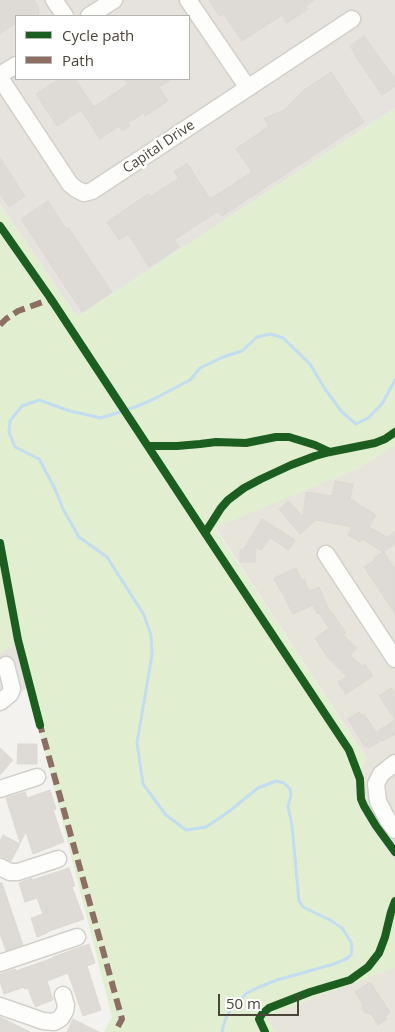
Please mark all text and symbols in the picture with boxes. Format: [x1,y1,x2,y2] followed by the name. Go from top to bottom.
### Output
[15,15,190,80] legend
[62,25,134,45] text: Cycle path
[62,50,94,70] text: Path
[120,117,198,177] street label: Capital Drive
[220,984,301,1016] scale bar
[226,993,261,1013] text: 50 m

